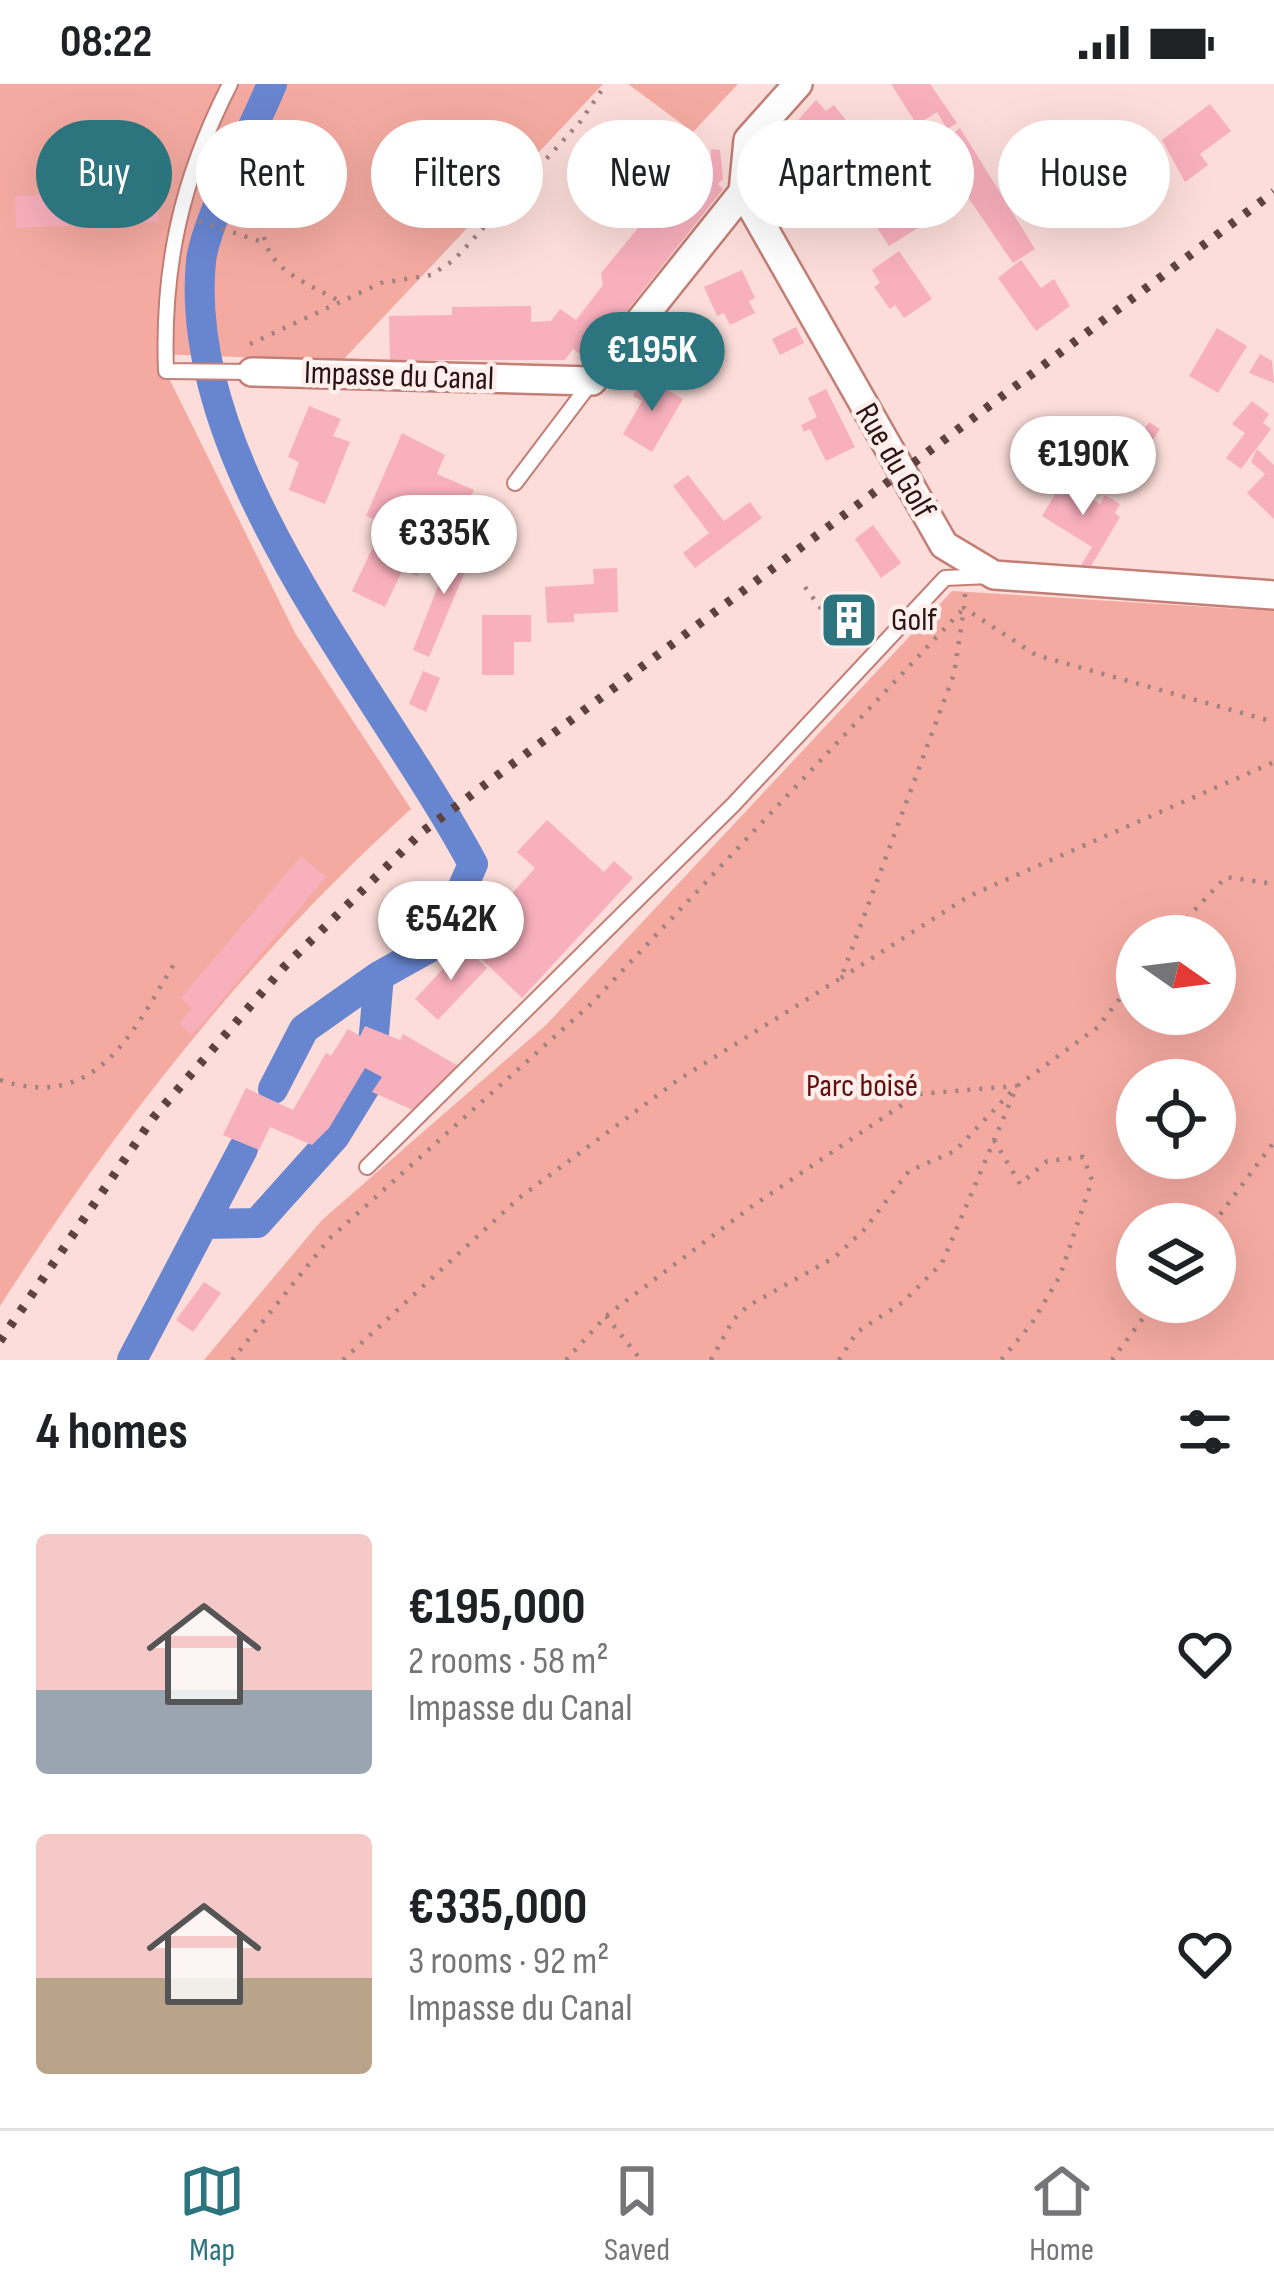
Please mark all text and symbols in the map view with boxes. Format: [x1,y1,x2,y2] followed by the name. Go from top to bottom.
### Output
[60,15,152,70] text: 08:22
[36,120,172,228] chip: Buy
[196,120,347,228] chip: Rent
[371,120,543,228] chip: Filters
[567,120,713,228] chip: New
[737,120,974,228] chip: Apartment
[998,120,1170,228] chip: House
[568,312,736,414] pin: €195K
[607,327,697,374] text: €195K
[303,353,495,399] street label: Impasse du Canal
[846,396,944,526] street label: Rue du Golf
[999,416,1167,518] pin: €190K
[1037,431,1129,478] text: €190K
[360,495,528,597] pin: €335K
[398,510,490,557] text: €335K
[818,589,880,651] building icon: Golf
[891,600,937,640] place label: Golf
[367,881,535,983] pin: €542K
[405,896,497,943] text: €542K
[1116,915,1236,1035] north arrow
[1116,915,1236,1323] map controls
[1116,1059,1236,1179] button: locate
[806,1066,918,1106] park label: Parc boisé
[1116,1203,1236,1323] button: layers
[1172,1399,1238,1465] icon: filters
[36,1402,188,1463] text: 4 homes
[408,1577,585,1638] text: €195,000
[132,1582,276,1726] icon: home
[1172,1621,1238,1687] icon: heart
[408,1638,609,1685] text: 2 rooms · 58 m²
[408,1685,632,1732] text: Impasse du Canal
[408,1877,587,1938] text: €335,000
[132,1882,276,2026] icon: home
[1172,1921,1238,1987] icon: heart
[408,1938,609,1985] text: 3 rooms · 92 m²
[408,1985,632,2032] text: Impasse du Canal
[179,2158,245,2270] tab: Map
[604,2158,670,2270] tab: Saved
[1029,2158,1095,2270] tab: Home

